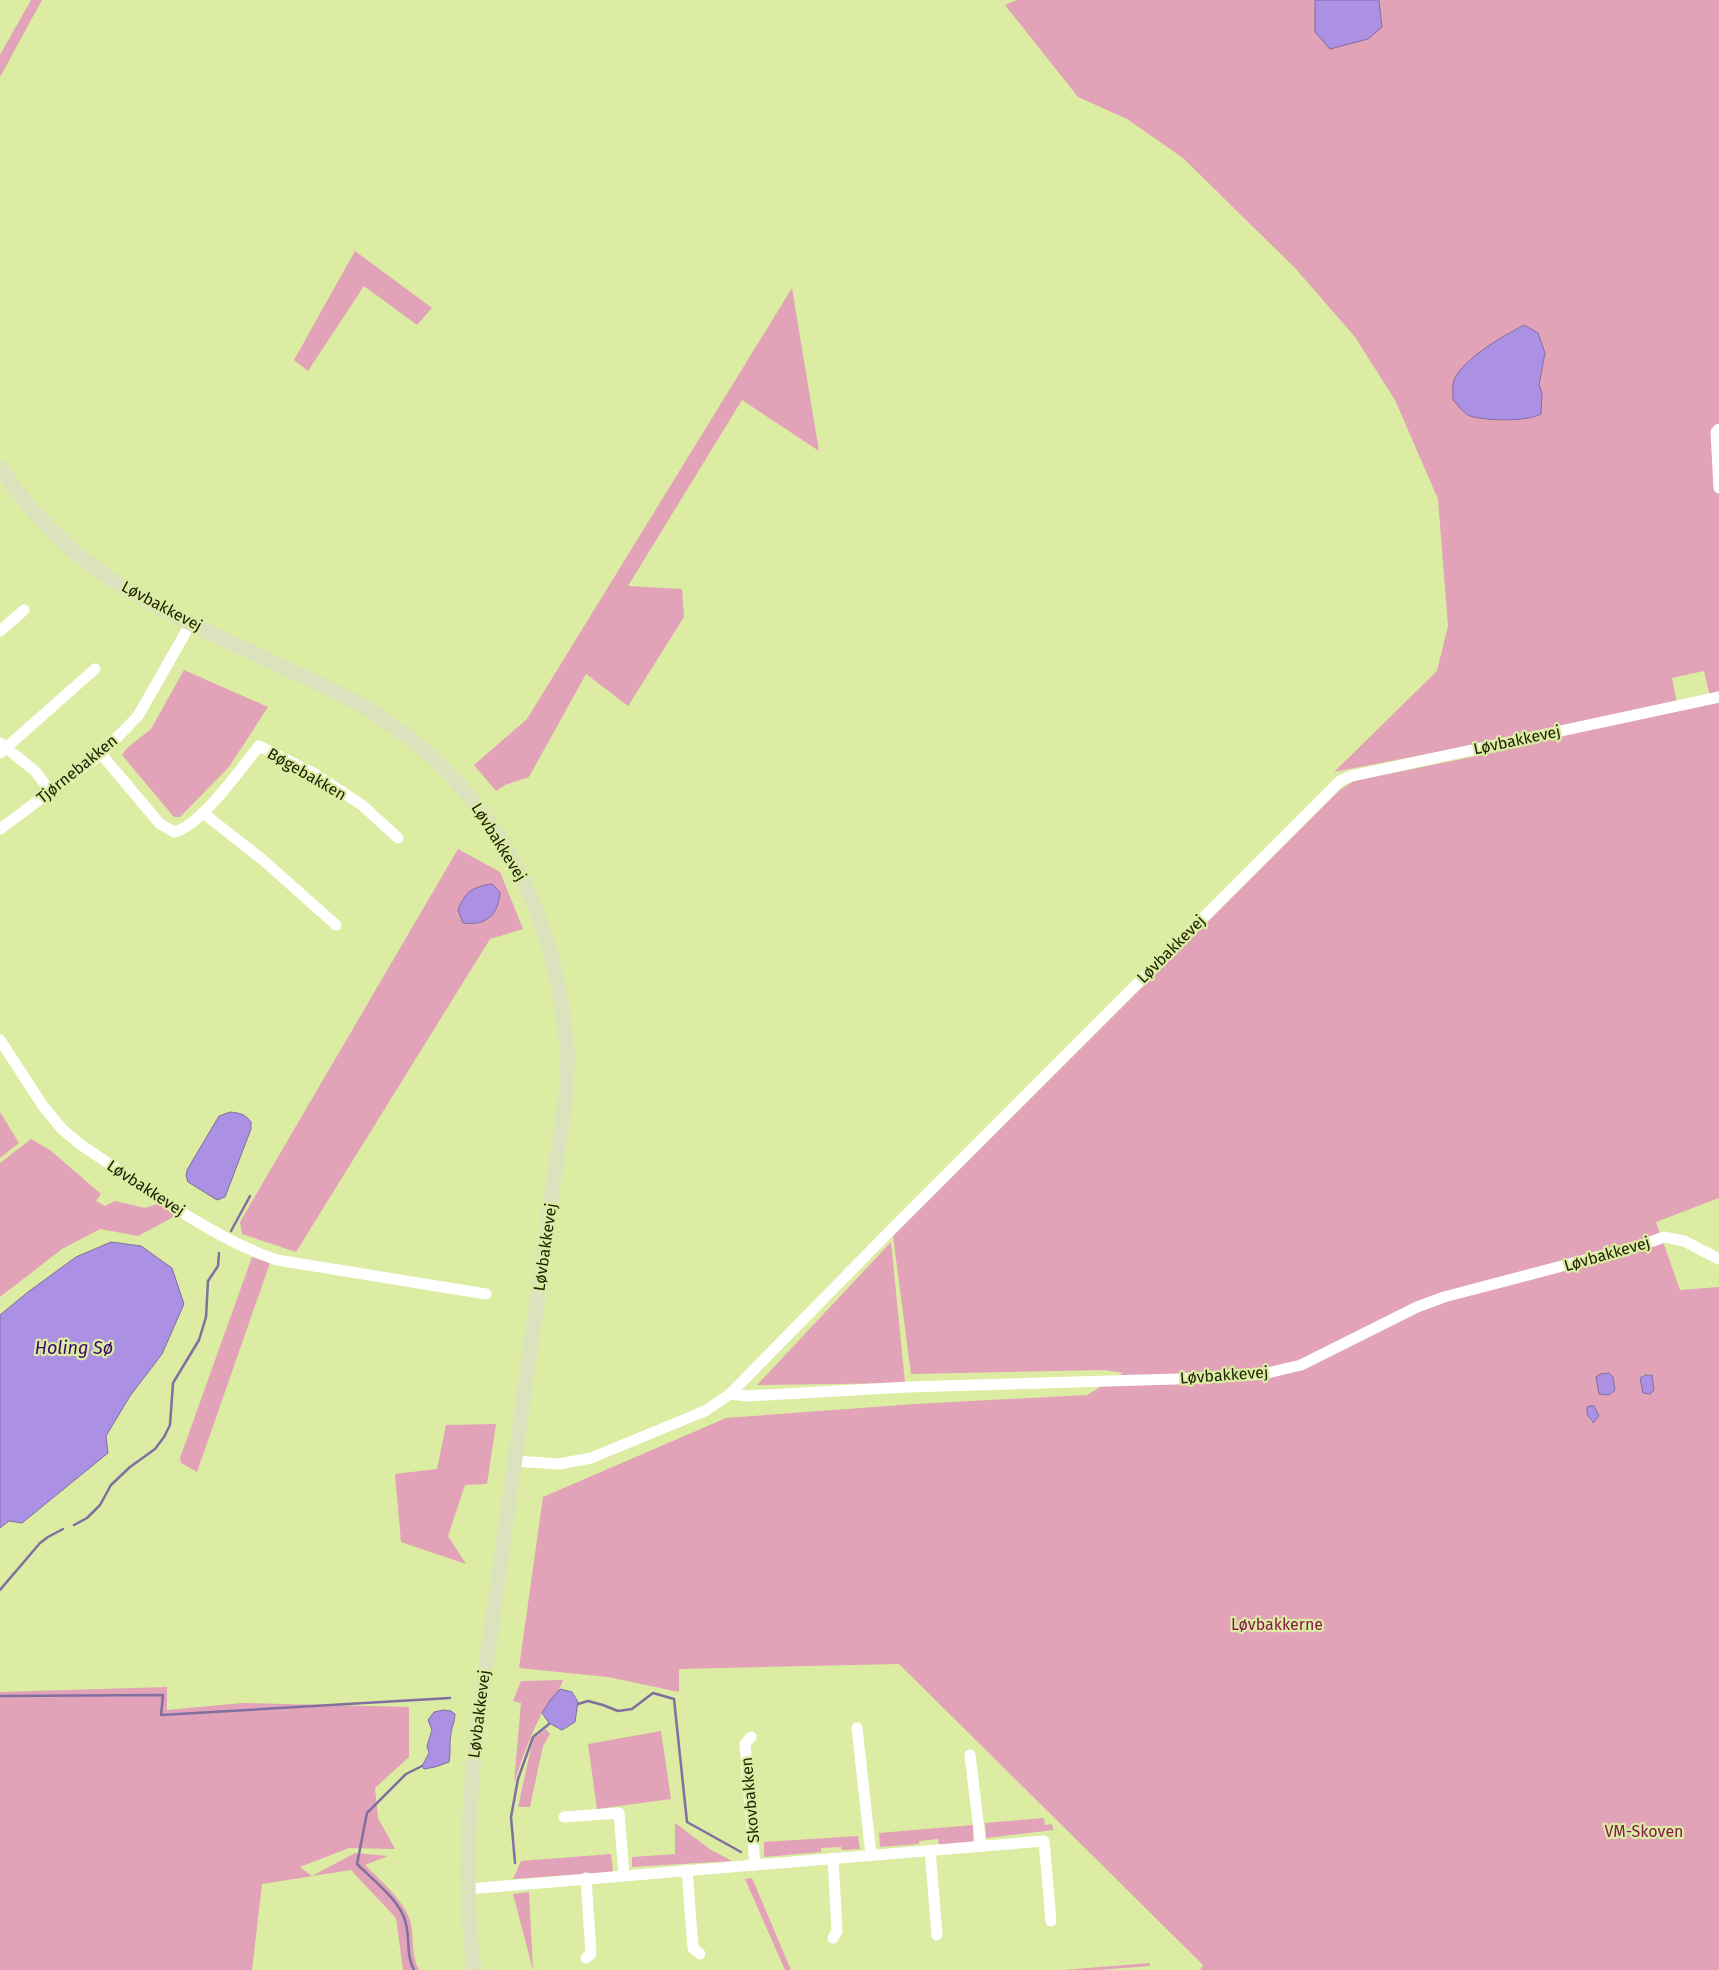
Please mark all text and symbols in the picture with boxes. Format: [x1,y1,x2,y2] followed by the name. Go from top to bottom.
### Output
[118,577,206,635] street label: Løvbakkevej
[1472,721,1562,759] street label: Løvbakkevej
[33,731,121,807] street label: Tjørnebakken
[264,744,350,804] street label: Bøgebakken
[467,799,531,885] street label: Løvbakkevej
[1133,911,1209,987] street label: Løvbakkevej
[104,1156,188,1220] street label: Løvbakkevej
[529,1202,561,1292] street label: Løvbakkevej
[1562,1233,1652,1275] street label: Løvbakkevej
[35,1337,113,1359] water label: Holing Sø
[1179,1362,1269,1388] street label: Løvbakkevej
[1231,1615,1323,1634] park label: Løvbakkerne
[464,1669,494,1759] street label: Løvbakkevej
[737,1756,763,1844] street label: Skovbakken
[1605,1822,1684,1841] park label: VM-Skoven

